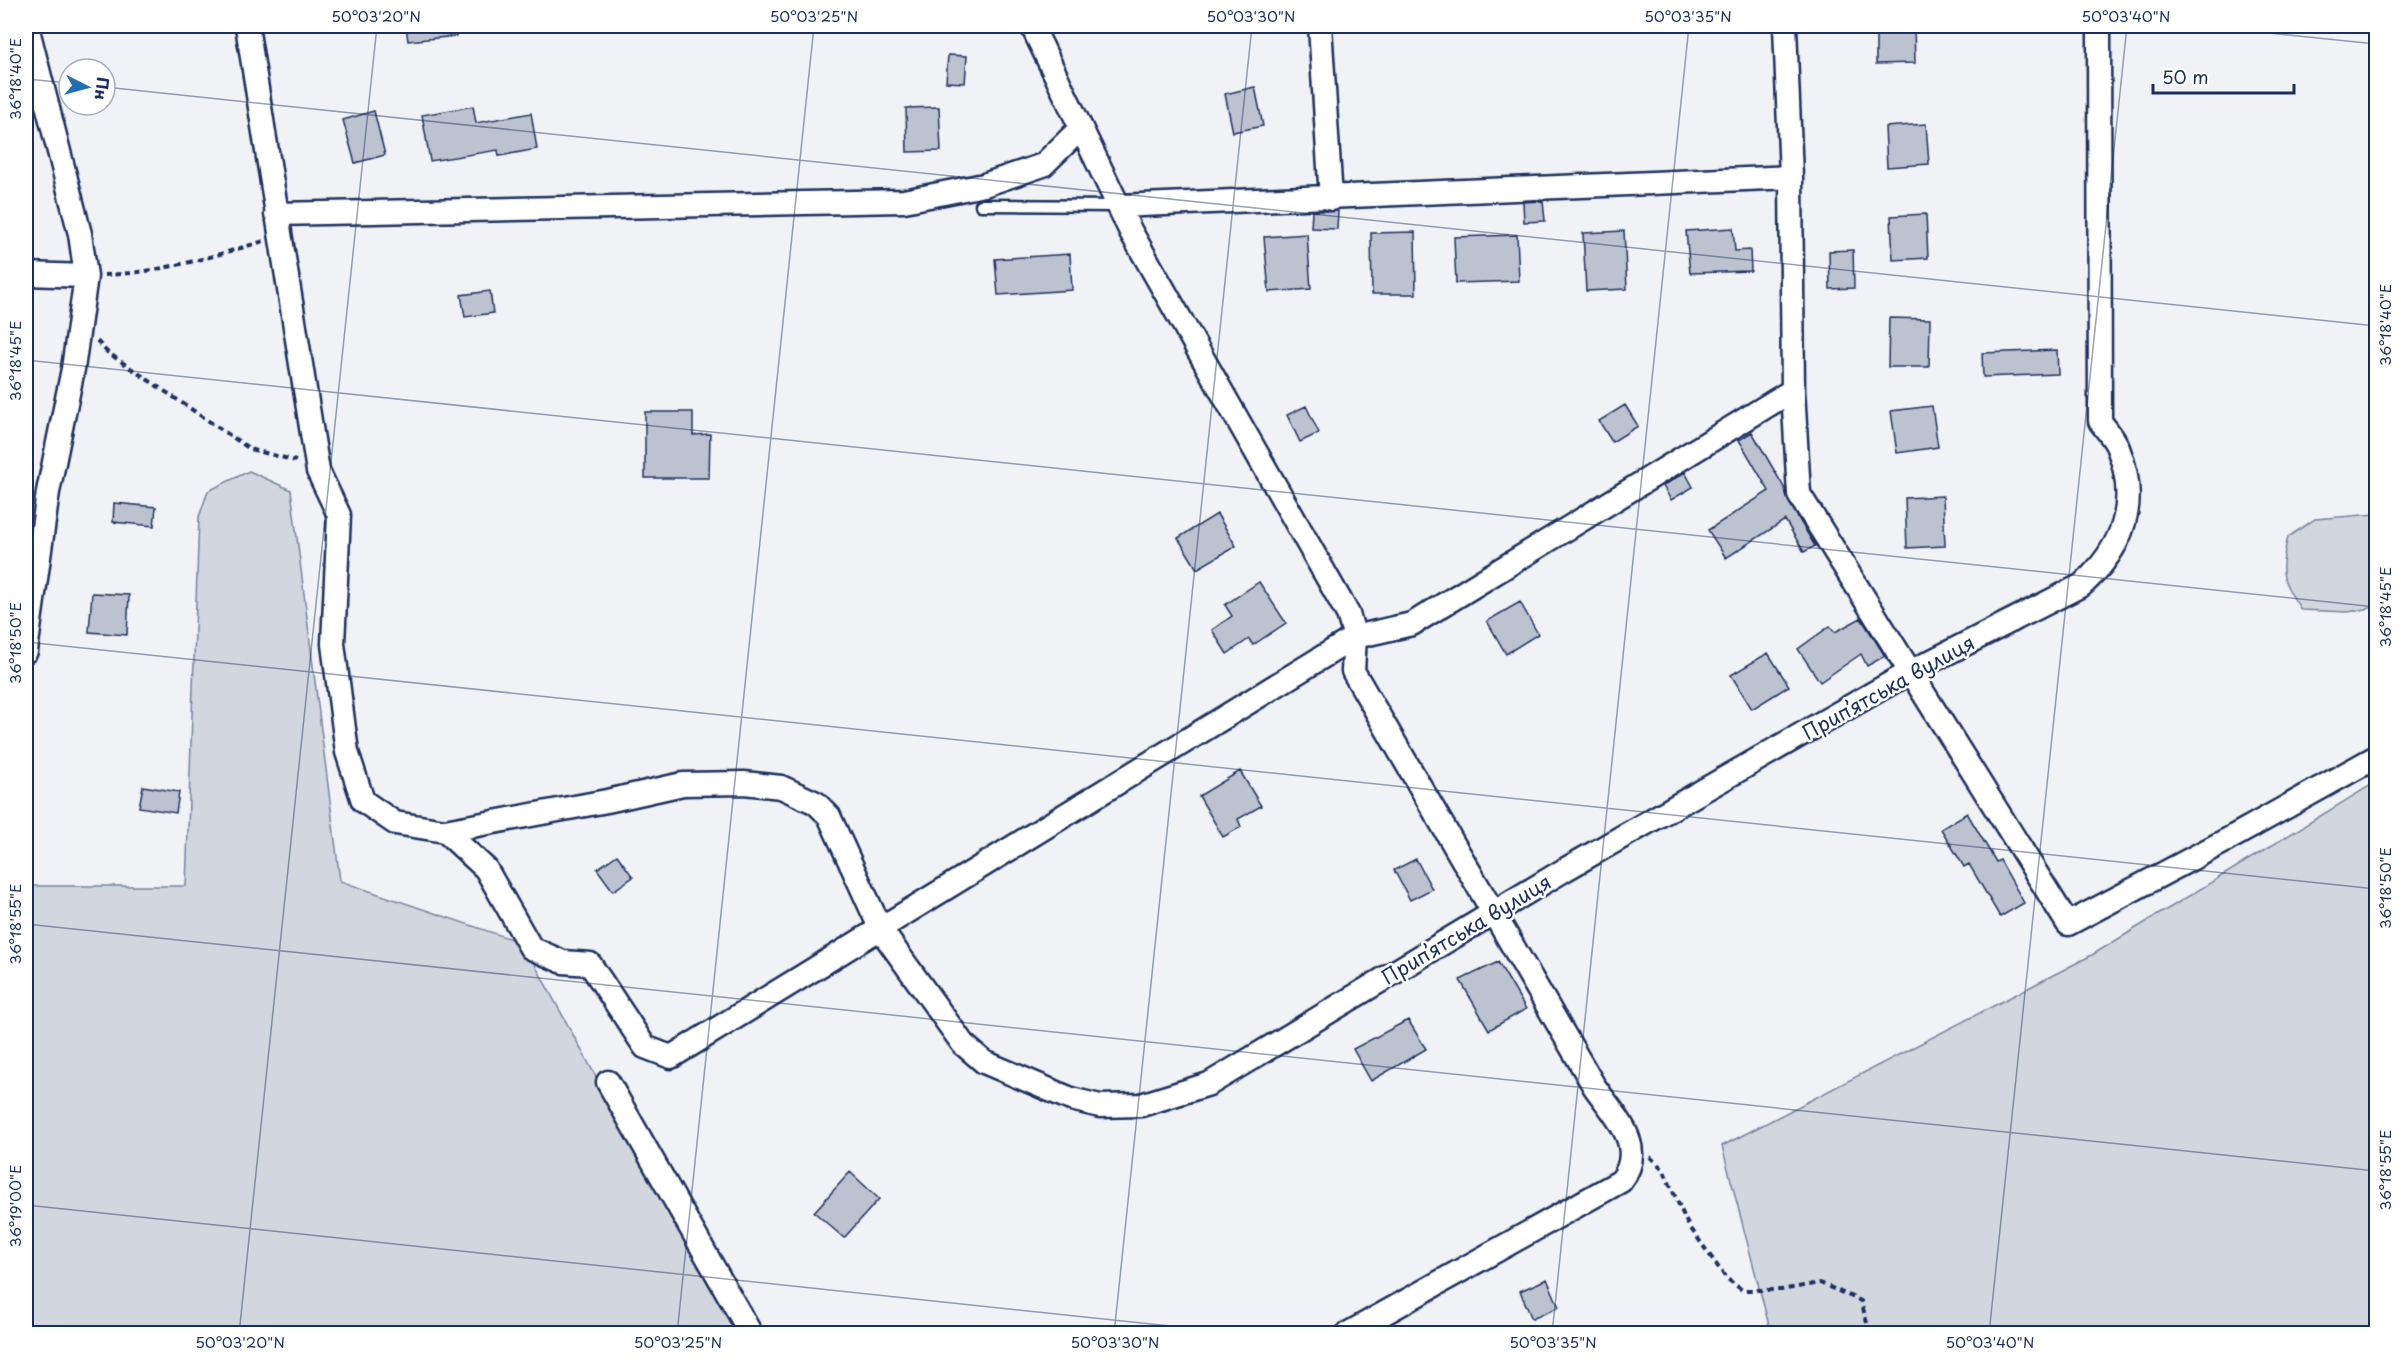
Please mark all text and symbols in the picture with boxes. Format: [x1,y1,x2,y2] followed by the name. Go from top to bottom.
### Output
[331,4,421,27] text: 50°03'20"N
[770,4,858,27] text: 50°03'25"N
[1206,4,1296,27] text: 50°03'30"N
[1644,4,1732,27] text: 50°03'35"N
[2082,4,2170,27] text: 50°03'40"N
[3,38,26,120] text: 36°18'40"E
[57,57,117,117] north arrow
[2153,57,2294,95] scale bar
[2162,63,2209,90] text: 50 m
[90,76,116,101] text: Пн
[2373,284,2396,366] text: 36°18'40"E
[3,321,26,401] text: 36°18'45"E
[2373,567,2396,647] text: 36°18'45"E
[3,602,26,684] text: 36°18'50"E
[1796,627,1980,747] street label: Прип’ятська вулиця
[2373,847,2396,929] text: 36°18'50"E
[1375,866,1557,992] street label: Прип’ятська вулиця
[3,884,26,964] text: 36°18'55"E
[2373,1130,2396,1210] text: 36°18'55"E
[3,1165,26,1247] text: 36°19'00"E
[195,1330,285,1353] text: 50°03'20"N
[634,1330,722,1353] text: 50°03'25"N
[1070,1330,1160,1353] text: 50°03'30"N
[1509,1330,1597,1353] text: 50°03'35"N
[1946,1330,2034,1353] text: 50°03'40"N

